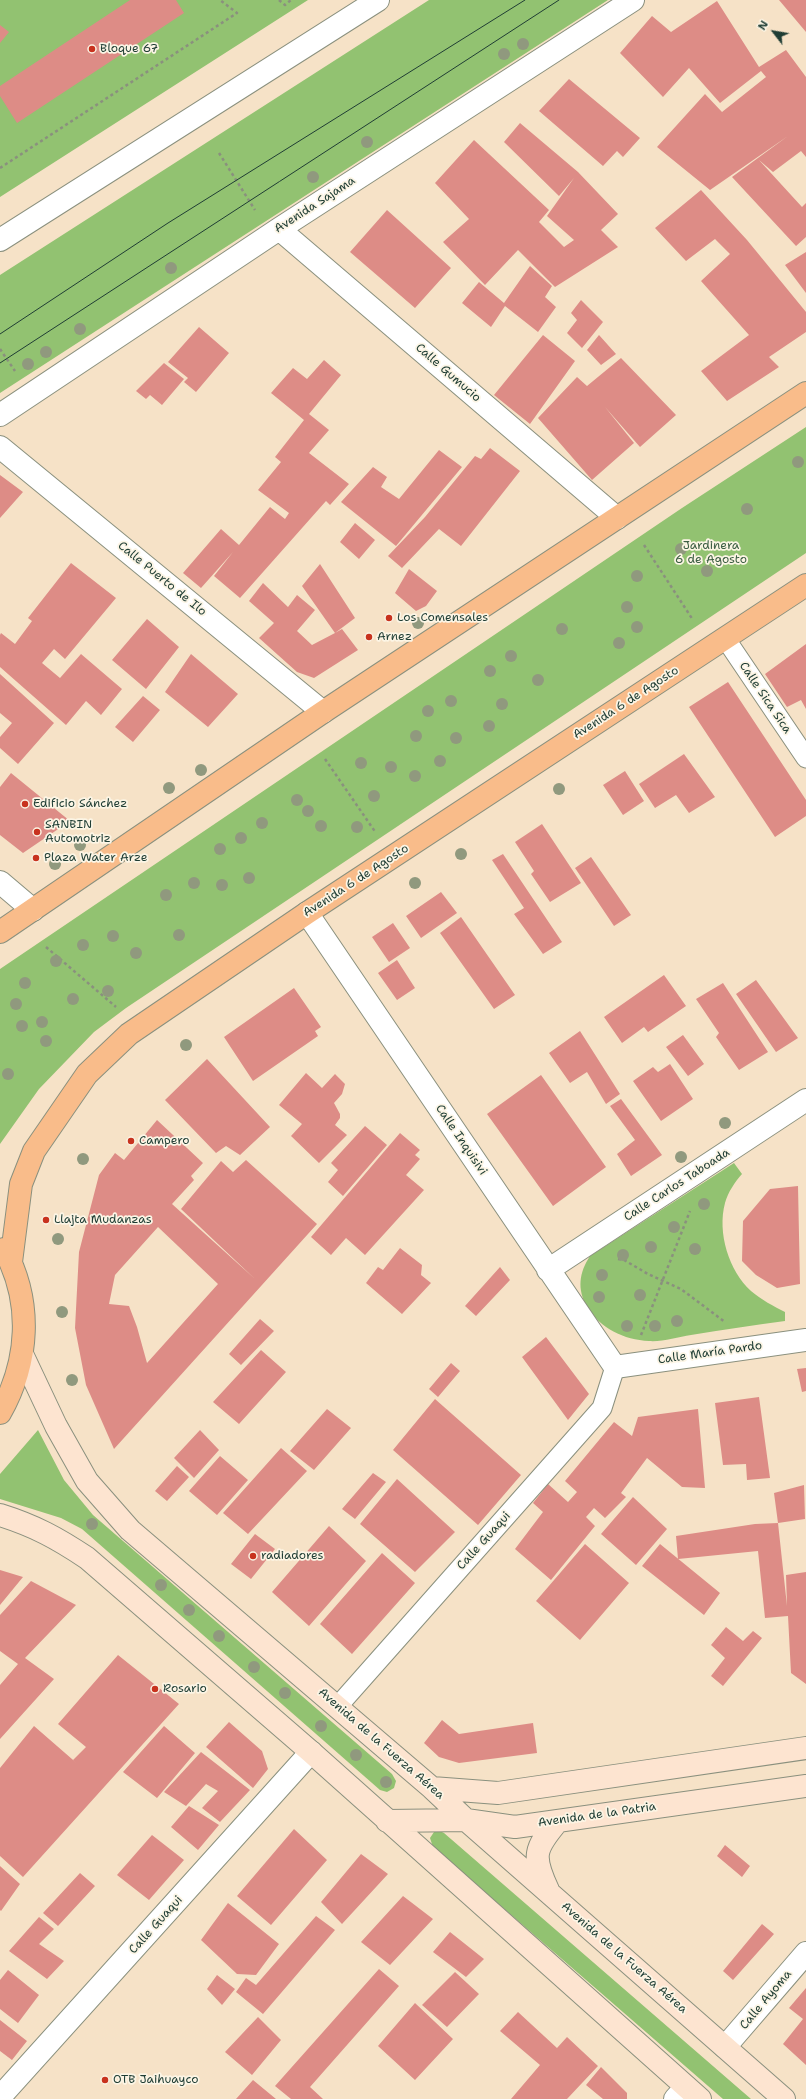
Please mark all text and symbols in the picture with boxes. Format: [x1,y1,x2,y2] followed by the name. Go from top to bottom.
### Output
[754,12,794,52] north arrow
[755,18,772,33] text: N
[100,42,158,56] place label: Bloque 67
[87,44,97,54] marker: Bloque 67
[272,174,358,236] street label: Avenida Sajama
[412,341,484,405] street label: Calle Gumucio
[115,539,209,619] street label: Calle Puerto de Ilo
[675,539,747,567] park label: Jardinera 6 de Agosto
[397,611,488,625] place label: Los Comensales
[384,613,394,623] marker: Los Comensales
[377,630,412,644] place label: Arnez
[364,632,374,642] marker: Arnez
[736,660,794,736] street label: Calle Sica Sica
[571,663,681,743] street label: Avenida 6 de Agosto
[33,797,127,811] place label: Edificio Sánchez
[20,799,30,809] marker: Edificio Sánchez
[45,818,111,846] place label: SANBIN Automotriz
[32,827,42,837] marker: SANBIN Automotriz
[301,841,411,921] street label: Avenida 6 de Agosto
[44,851,147,865] place label: Plaza Water Arze
[31,853,41,863] marker: Plaza Water Arze
[432,1102,490,1178] street label: Calle Inquisivi
[139,1134,190,1148] place label: Campero
[126,1136,136,1146] marker: Campero
[621,1145,733,1225] street label: Calle Carlos Taboada
[54,1213,152,1227] place label: Llajta Mudanzas
[41,1215,51,1225] marker: Llajta Mudanzas
[657,1339,763,1367] street label: Calle María Pardo
[454,1509,514,1573] street label: Calle Guaqui
[261,1549,324,1563] place label: radiadores
[248,1551,258,1561] marker: radiadores
[163,1682,207,1696] place label: Rosario
[150,1684,160,1694] marker: Rosario
[315,1685,447,1803] street label: Avenida de la Fuerza Aérea
[537,1800,657,1830] street label: Avenida de la Patria
[126,1893,186,1957] street label: Calle Guaqui
[558,1899,690,2017] street label: Avenida de la Fuerza Aérea
[737,1967,795,2033] street label: Calle Ayoma
[113,2073,198,2087] place label: OTB Jaihuayco
[100,2075,110,2085] marker: OTB Jaihuayco

